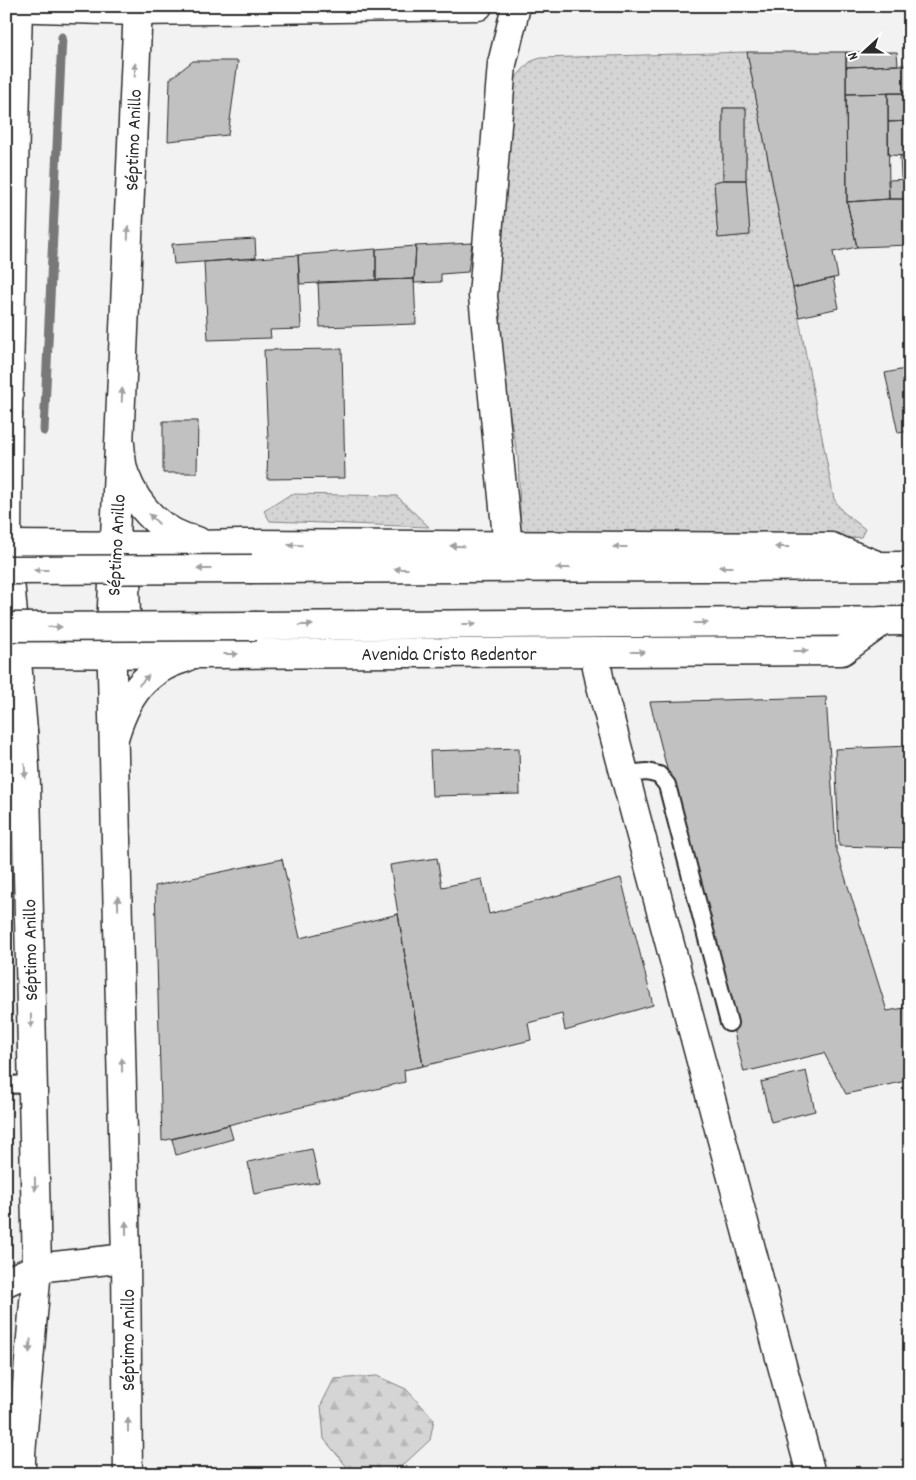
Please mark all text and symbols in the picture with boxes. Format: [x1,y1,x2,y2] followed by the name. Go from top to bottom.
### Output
[838,28,888,78] north arrow
[843,49,864,63] text: N
[131,62,139,78] one-way arrow
[120,89,151,191] street label: Séptimo Anillo
[125,224,133,240] one-way arrow
[118,387,126,403] one-way arrow
[102,494,135,597] street label: Séptimo Anillo
[148,513,160,525] one-way arrow
[286,541,302,549] one-way arrow
[449,542,465,550] one-way arrow
[611,543,627,551] one-way arrow
[774,543,790,551] one-way arrow
[718,563,734,571] one-way arrow
[555,564,571,572] one-way arrow
[195,565,211,573] one-way arrow
[393,565,409,573] one-way arrow
[33,566,49,574] one-way arrow
[693,619,709,627] one-way arrow
[461,620,477,628] one-way arrow
[298,621,314,629] one-way arrow
[47,623,63,631] one-way arrow
[362,643,537,670] street label: Avenida Cristo Redentor
[793,647,809,655] one-way arrow
[630,648,646,656] one-way arrow
[223,650,239,658] one-way arrow
[138,675,150,687] one-way arrow
[21,764,29,780] one-way arrow
[114,894,122,910] one-way arrow
[18,899,47,1001] street label: Séptimo Anillo
[27,1014,35,1030] one-way arrow
[118,1057,126,1073] one-way arrow
[31,1176,39,1192] one-way arrow
[121,1219,129,1235] one-way arrow
[117,1289,144,1391] street label: Séptimo Anillo
[26,1338,34,1354] one-way arrow
[124,1417,132,1433] one-way arrow

